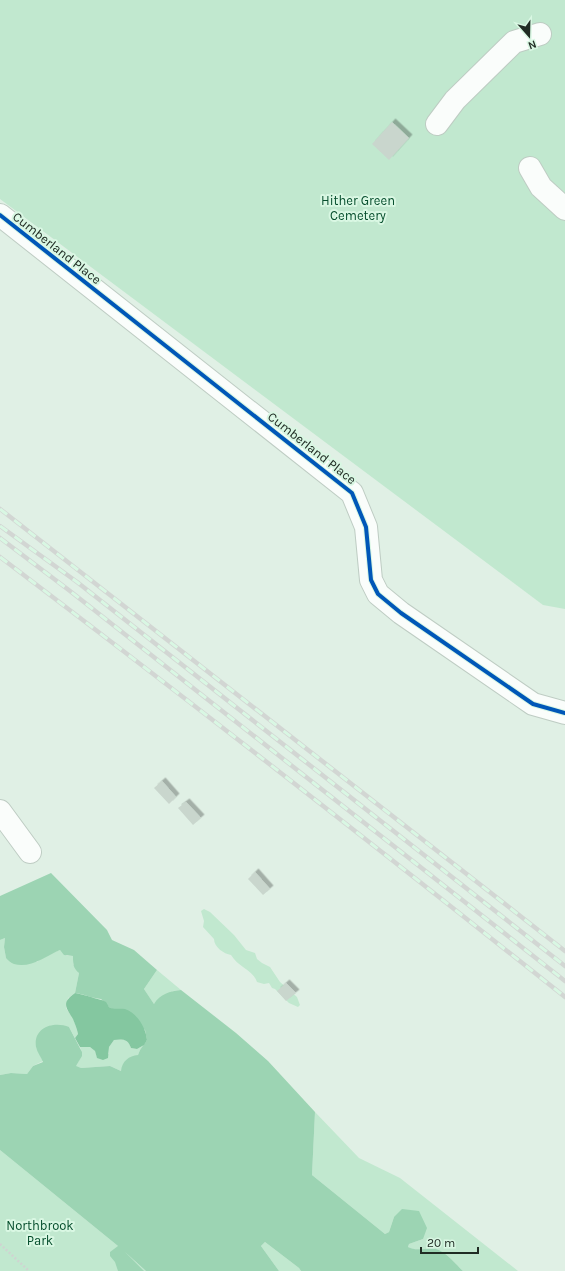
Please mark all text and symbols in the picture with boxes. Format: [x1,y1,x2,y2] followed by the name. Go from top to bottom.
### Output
[509,16,549,56] north arrow
[526,37,538,52] text: N
[321,193,395,223] park label: Hither Green Cemetery
[10,209,104,287] street label: Cumberland Place
[265,409,359,487] street label: Cumberland Place
[6,1218,74,1248] park label: Northbrook Park
[421,1229,478,1255] scale bar
[427,1236,455,1250] text: 20 m

